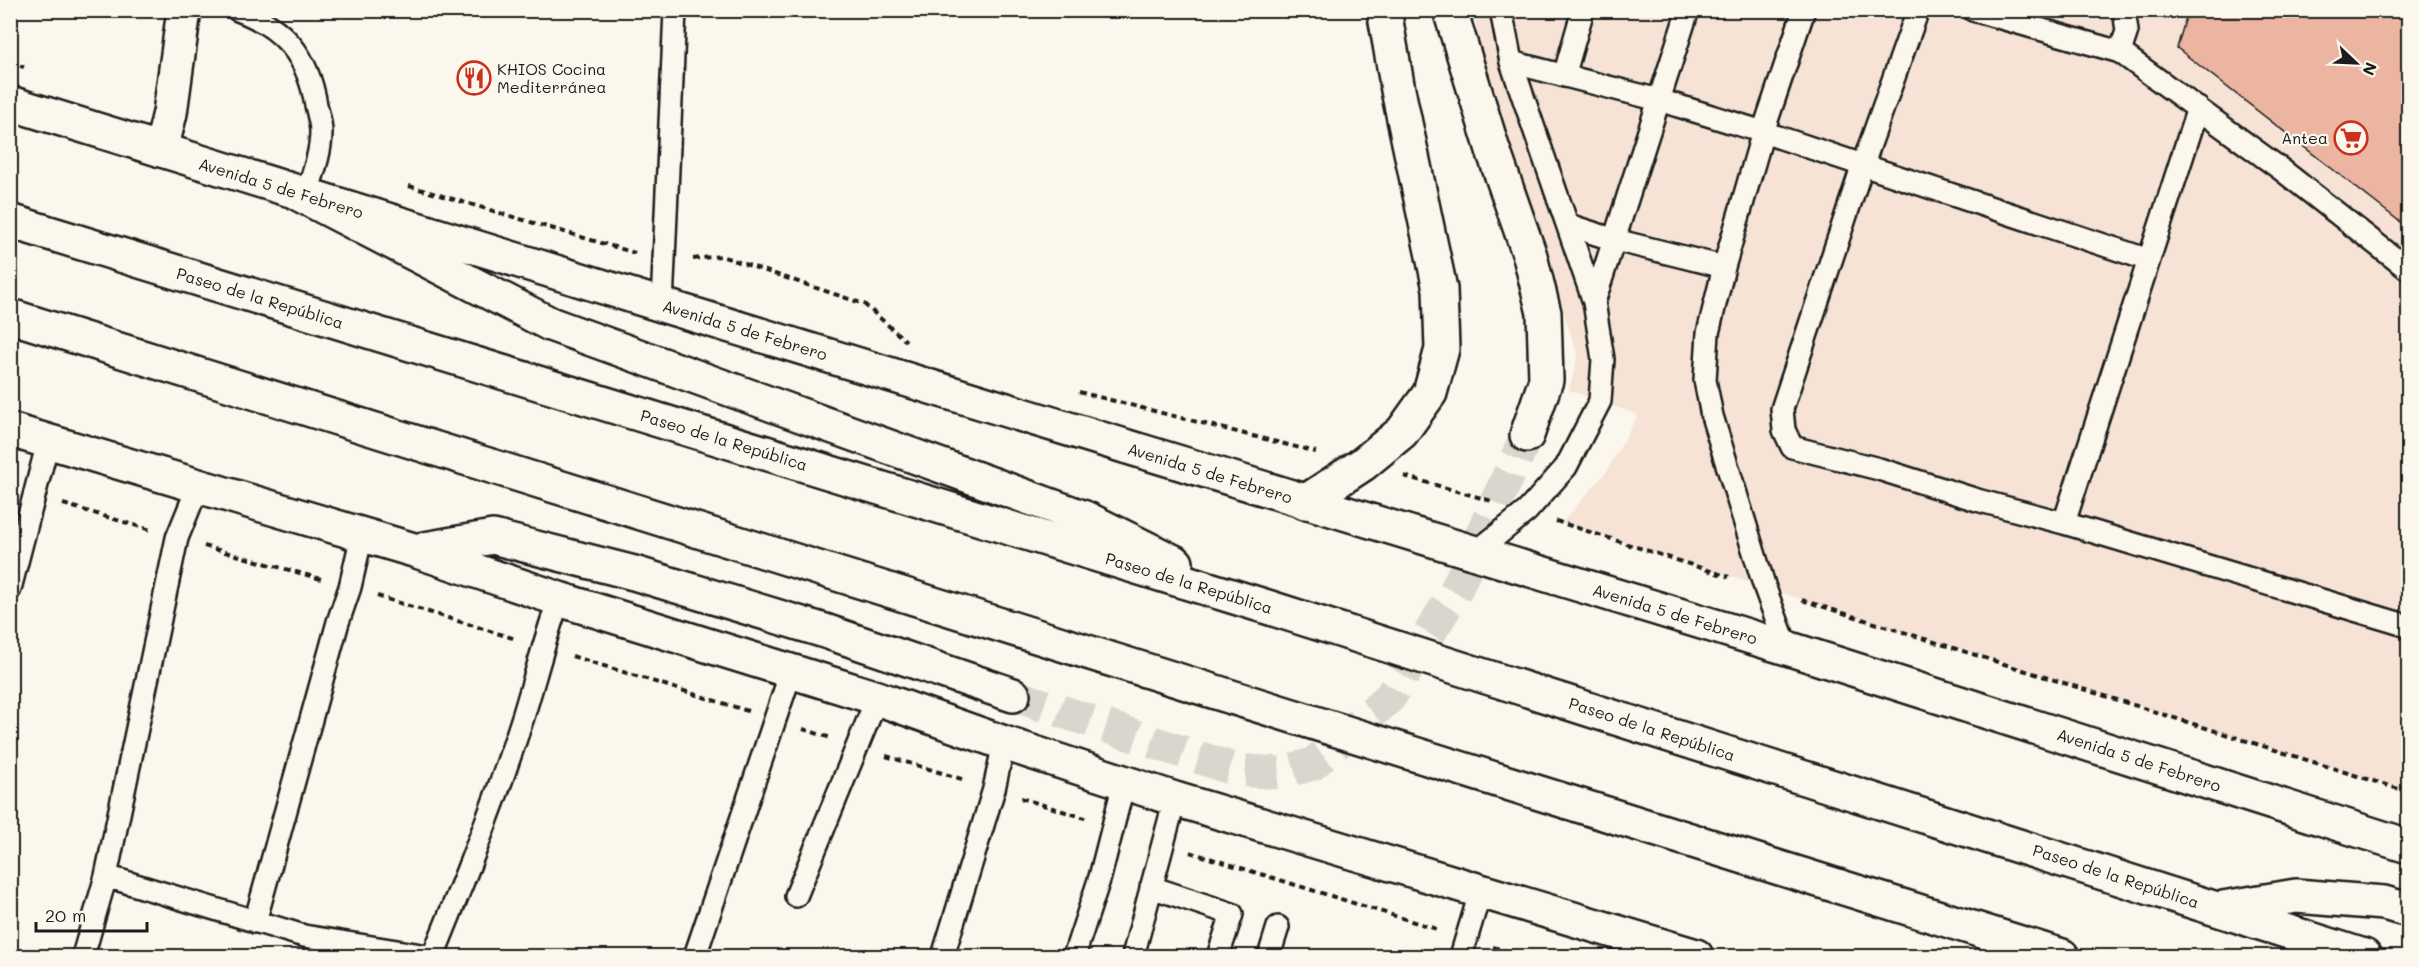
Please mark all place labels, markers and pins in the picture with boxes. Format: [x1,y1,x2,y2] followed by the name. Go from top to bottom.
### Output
[497,58,606,97] place label: KHIOS Cocina Mediterránea
[456,60,492,96] restaurant icon: KHIOS Cocina Mediterránea
[2333,120,2369,156] supermarket icon: Antea
[2281,127,2328,148] place label: Antea

